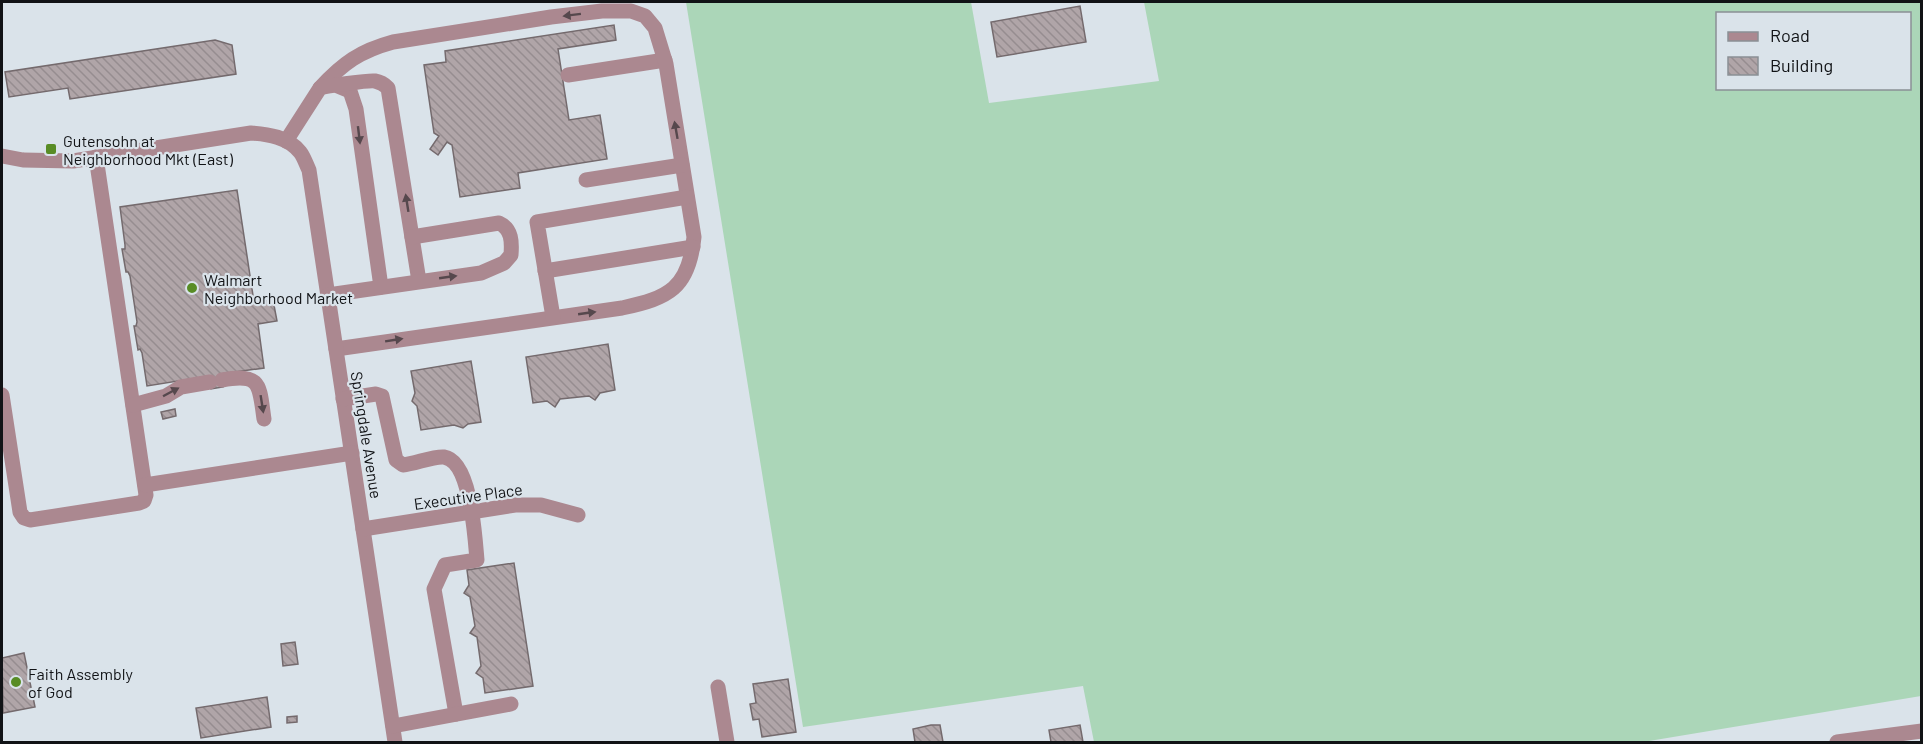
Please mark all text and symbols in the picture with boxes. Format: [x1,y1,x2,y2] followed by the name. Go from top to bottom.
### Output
[562,10,581,19] one-way arrow
[1716,12,1911,90] legend
[1770,24,1810,46] text: Road
[1770,54,1833,76] text: Building
[672,120,681,139] one-way arrow
[354,125,364,144] one-way arrow
[63,131,234,168] place label: Gutensohn at Neighborhood Mkt (East)
[44,142,58,156] marker: Gutensohn at Neighborhood Mkt (East)
[402,193,411,212] one-way arrow
[204,270,353,307] place label: Walmart Neighborhood Market
[438,273,457,282] one-way arrow
[185,281,199,295] marker: Walmart Neighborhood Market
[577,308,596,317] one-way arrow
[384,336,403,345] one-way arrow
[348,370,386,500] street label: Springdale Avenue
[163,387,180,397] one-way arrow
[258,395,267,414] one-way arrow
[412,479,524,513] street label: Executive Place
[28,664,134,701] place label: Faith Assembly of God
[9,675,23,689] marker: Faith Assembly of God

